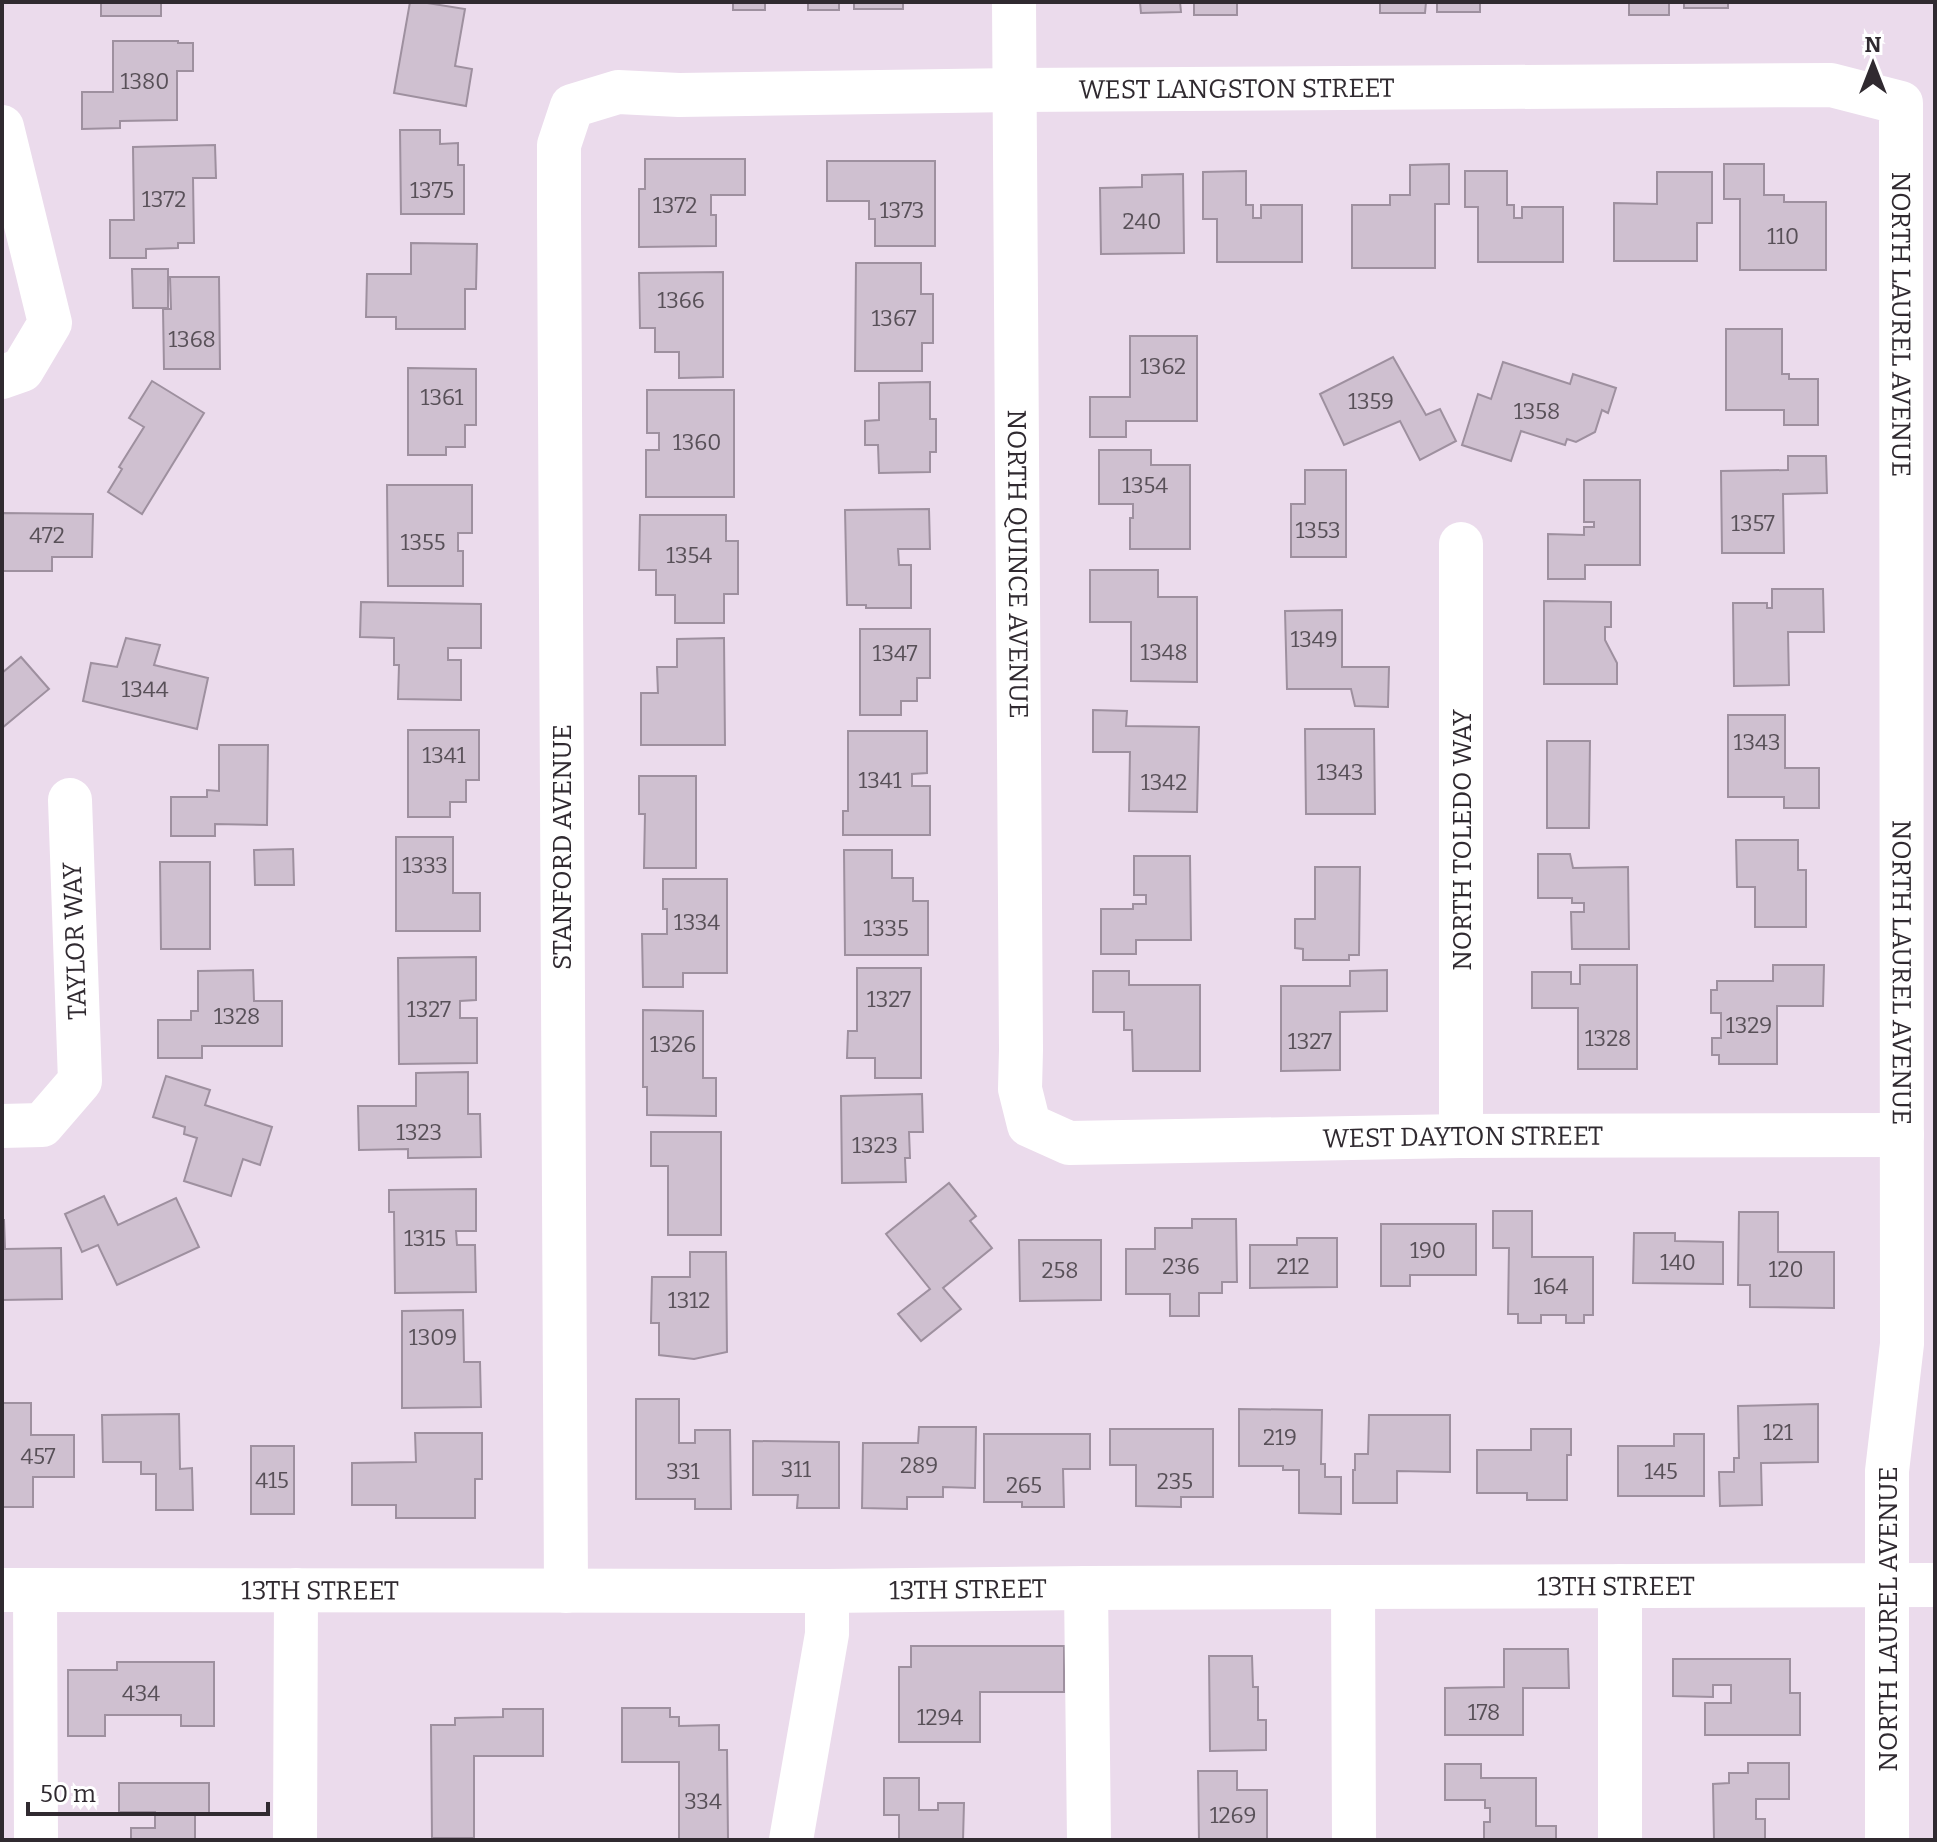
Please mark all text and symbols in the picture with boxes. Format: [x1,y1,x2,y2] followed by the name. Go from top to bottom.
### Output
[1833,24,1913,104] north arrow
[1865,31,1882,58] text: N
[121,68,169,95] house number: 1380
[1078,72,1395,105] street label: WEST LANGSTON STREET
[1886,172,1917,477] street label: NORTH LAUREL AVENUE
[410,177,454,204] house number: 1375
[142,186,186,213] house number: 1372
[653,192,697,219] house number: 1372
[880,197,924,224] house number: 1373
[1123,208,1161,235] house number: 240
[1767,223,1799,250] house number: 110
[657,287,705,314] house number: 1366
[871,305,917,332] house number: 1367
[168,326,216,353] house number: 1368
[1140,353,1186,380] house number: 1362
[420,384,464,411] house number: 1361
[1348,388,1394,415] house number: 1359
[1514,398,1560,425] house number: 1358
[1001,409,1034,719] street label: NORTH QUINCE AVENUE
[673,429,721,456] house number: 1360
[1122,472,1168,499] house number: 1354
[1731,510,1775,537] house number: 1357
[1295,517,1341,544] house number: 1353
[29,522,65,549] house number: 472
[401,529,445,556] house number: 1355
[666,542,712,569] house number: 1354
[1290,626,1338,653] house number: 1349
[1140,639,1188,666] house number: 1348
[872,640,918,667] house number: 1347
[121,676,169,703] house number: 1344
[1447,709,1478,971] street label: NORTH TOLEDO WAY
[547,724,578,970] street label: STANFORD AVENUE
[1734,729,1780,756] house number: 1343
[422,742,466,769] house number: 1341
[1317,759,1363,786] house number: 1343
[858,767,902,794] house number: 1341
[1141,769,1187,796] house number: 1342
[1886,820,1917,1125] street label: NORTH LAUREL AVENUE
[402,852,448,879] house number: 1333
[57,861,93,1020] street label: TAYLOR WAY
[674,909,720,936] house number: 1334
[863,915,909,942] house number: 1335
[867,986,911,1013] house number: 1327
[407,996,451,1023] house number: 1327
[214,1003,260,1030] house number: 1328
[1726,1012,1772,1039] house number: 1329
[1585,1025,1631,1052] house number: 1328
[1288,1028,1332,1055] house number: 1327
[650,1031,696,1058] house number: 1326
[396,1119,442,1146] house number: 1323
[1322,1120,1603,1154] street label: WEST DAYTON STREET
[852,1132,898,1159] house number: 1323
[404,1225,446,1252] house number: 1315
[1410,1237,1446,1264] house number: 190
[1660,1249,1696,1276] house number: 140
[1162,1253,1200,1280] house number: 236
[1277,1253,1309,1280] house number: 212
[1768,1256,1804,1283] house number: 120
[1042,1257,1078,1284] house number: 258
[1534,1273,1569,1300] house number: 164
[668,1287,710,1314] house number: 1312
[409,1324,457,1351] house number: 1309
[1763,1419,1793,1446] house number: 121
[1263,1424,1297,1451] house number: 219
[20,1443,56,1470] house number: 457
[900,1452,938,1479] house number: 289
[781,1456,811,1483] house number: 311
[666,1458,700,1485] house number: 331
[1644,1458,1678,1485] house number: 145
[1873,1466,1904,1772] street label: NORTH LAUREL AVENUE
[255,1467,289,1494] house number: 415
[1157,1468,1193,1495] house number: 235
[1006,1472,1042,1499] house number: 265
[1537,1570,1695,1602] street label: 13TH STREET
[889,1573,1047,1606] street label: 13TH STREET
[241,1575,399,1606] street label: 13TH STREET
[122,1680,160,1707] house number: 434
[1468,1699,1500,1726] house number: 178
[917,1704,963,1731] house number: 1294
[28,1766,268,1816] scale bar
[40,1780,96,1808] text: 50 m
[684,1788,722,1815] house number: 334
[1210,1802,1256,1829] house number: 1269

